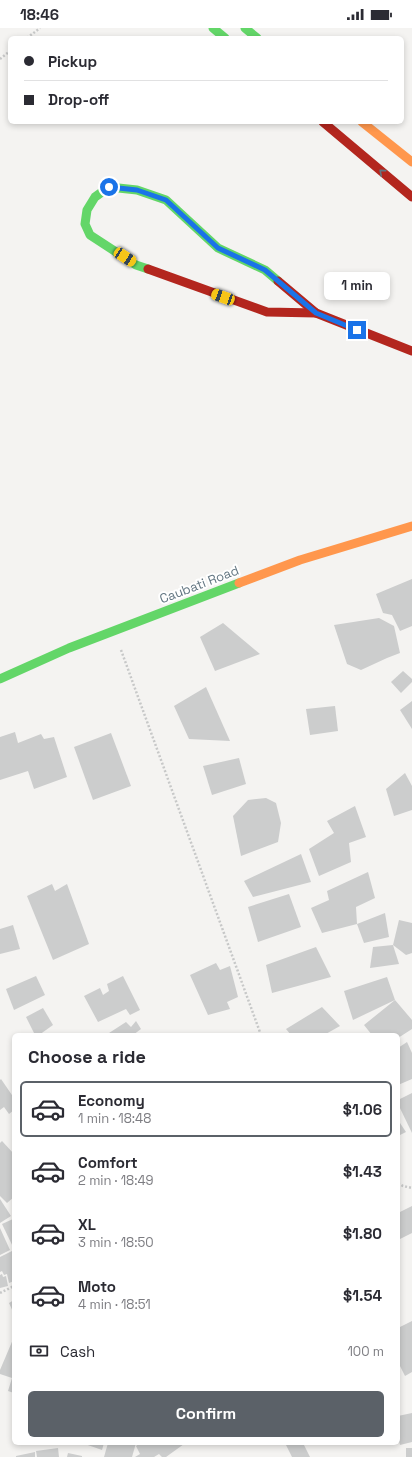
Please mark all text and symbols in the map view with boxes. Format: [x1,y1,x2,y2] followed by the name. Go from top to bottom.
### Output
[20,5,59,24] text: 18:46
[48,52,97,71] text: Pickup
[48,90,109,109] text: Drop-off
[380,169,387,176] one-way arrow
[100,178,118,196] route start
[112,245,138,269] car
[324,272,390,300] callout: 1 min
[341,277,373,294] text: 1 min
[210,287,236,307] car
[348,321,366,339] route end
[157,562,241,607] street label: Caubati Road
[28,1045,146,1068] text: Choose a ride
[30,1091,66,1127] icon: car
[78,1091,145,1110] text: Economy
[343,1100,382,1119] text: $1.06
[78,1110,151,1127] text: 1 min · 18:48
[30,1153,66,1189] icon: car
[78,1153,138,1172] text: Comfort
[343,1162,382,1181] text: $1.43
[78,1172,154,1189] text: 2 min · 18:49
[30,1215,66,1251] icon: car
[78,1215,96,1234] text: XL
[343,1224,382,1243] text: $1.80
[78,1234,154,1251] text: 3 min · 18:50
[30,1277,66,1313] icon: car
[78,1277,116,1296] text: Moto
[343,1286,382,1305] text: $1.54
[78,1296,151,1313] text: 4 min · 18:51
[28,1340,50,1362] icon: cash
[60,1342,95,1361] text: Cash
[347,1343,384,1360] text: 100 m
[28,1391,384,1437] button: Confirm

